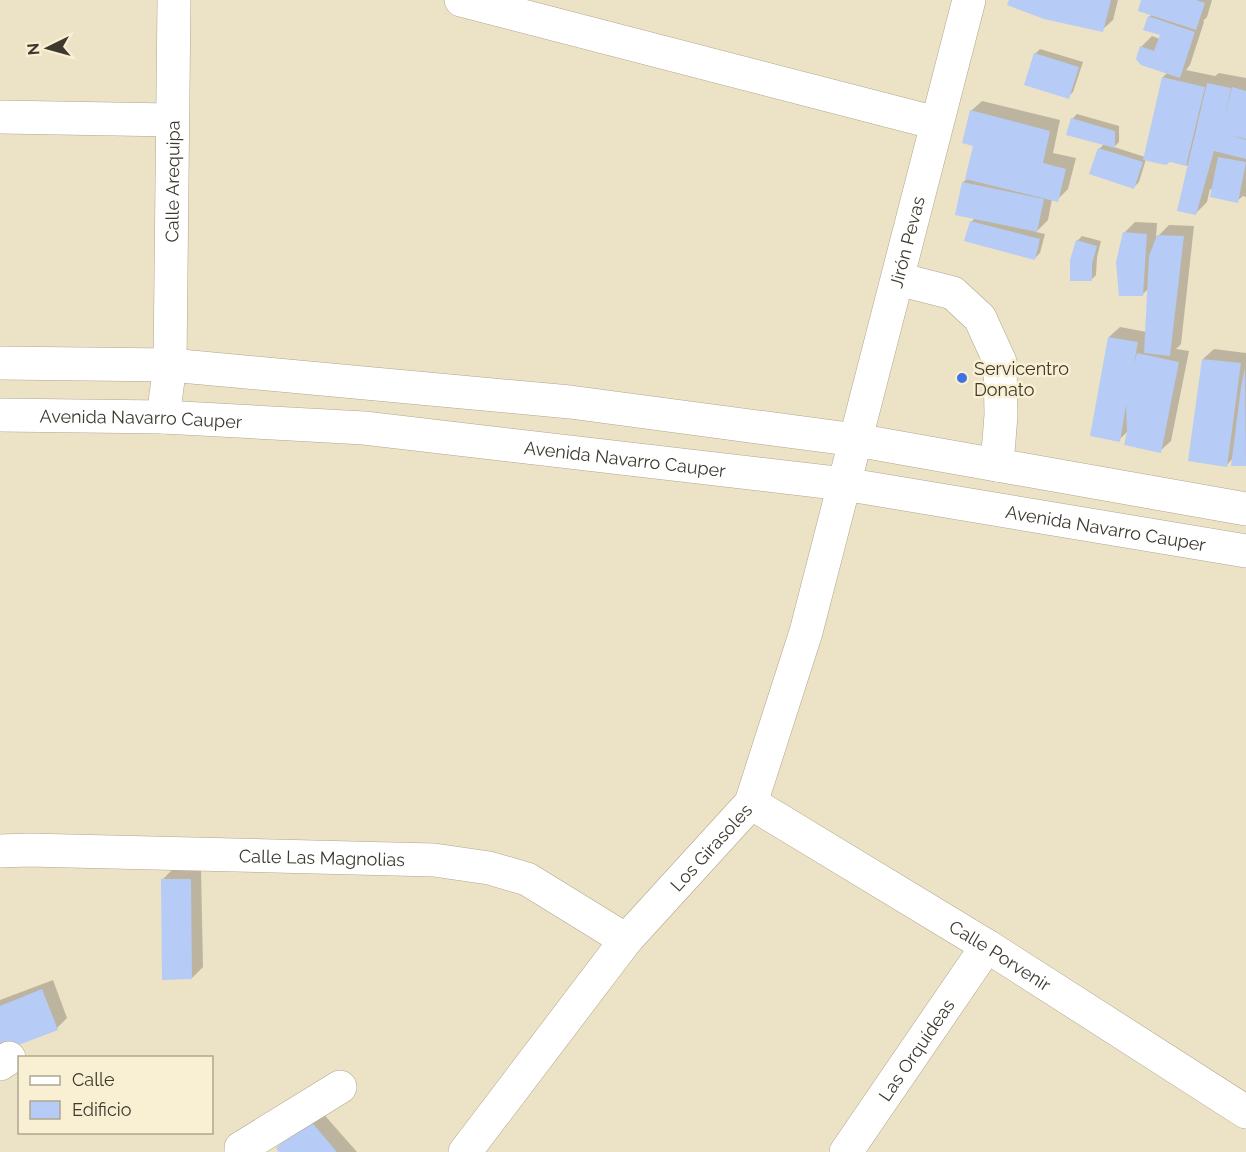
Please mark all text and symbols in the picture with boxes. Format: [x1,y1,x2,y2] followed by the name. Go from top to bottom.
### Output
[18,18,78,78] north arrow
[24,42,44,56] text: N
[161,120,183,243] street label: Calle Arequipa
[885,194,929,290] street label: Jirón Pevas
[974,358,1069,400] place label: Servicentro Donato
[955,371,969,385] marker: Servicentro Donato
[40,405,243,432] street label: Avenida Navarro Cauper
[523,436,727,481] street label: Avenida Navarro Cauper
[1004,501,1208,555] street label: Avenida Navarro Cauper
[666,799,756,895] street label: Los Girasoles
[239,845,405,870] street label: Calle Las Magnolias
[946,915,1056,995] street label: Calle Porvenir
[874,994,959,1105] street label: Las Orquídeas
[18,1056,213,1134] legend
[72,1069,115,1090] text: Calle
[72,1099,132,1120] text: Edificio

